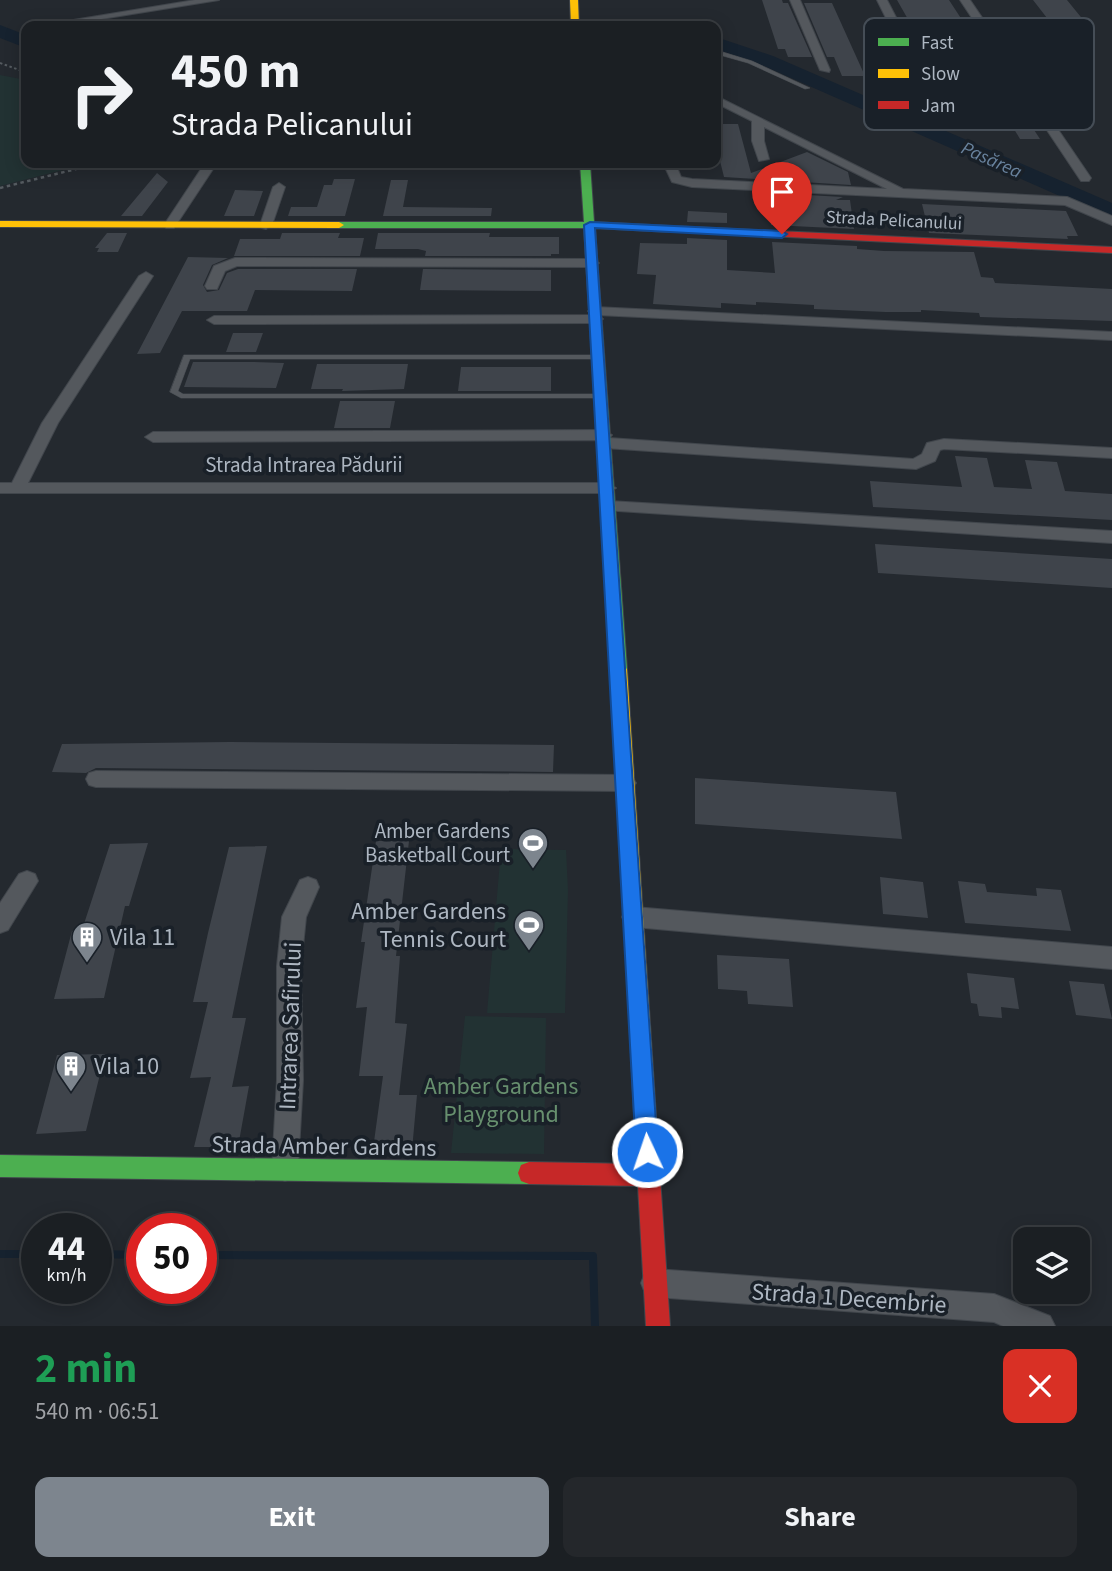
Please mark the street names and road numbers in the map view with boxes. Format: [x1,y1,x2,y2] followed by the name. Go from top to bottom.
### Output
[825,204,963,237] street label: Strada Pelicanului
[205,450,403,480] street label: Strada Intrarea Pădurii
[270,941,311,1111] street label: Intrarea Safirului
[211,1127,437,1166] street label: Strada Amber Gardens
[750,1274,948,1323] street label: Strada 1 Decembrie

